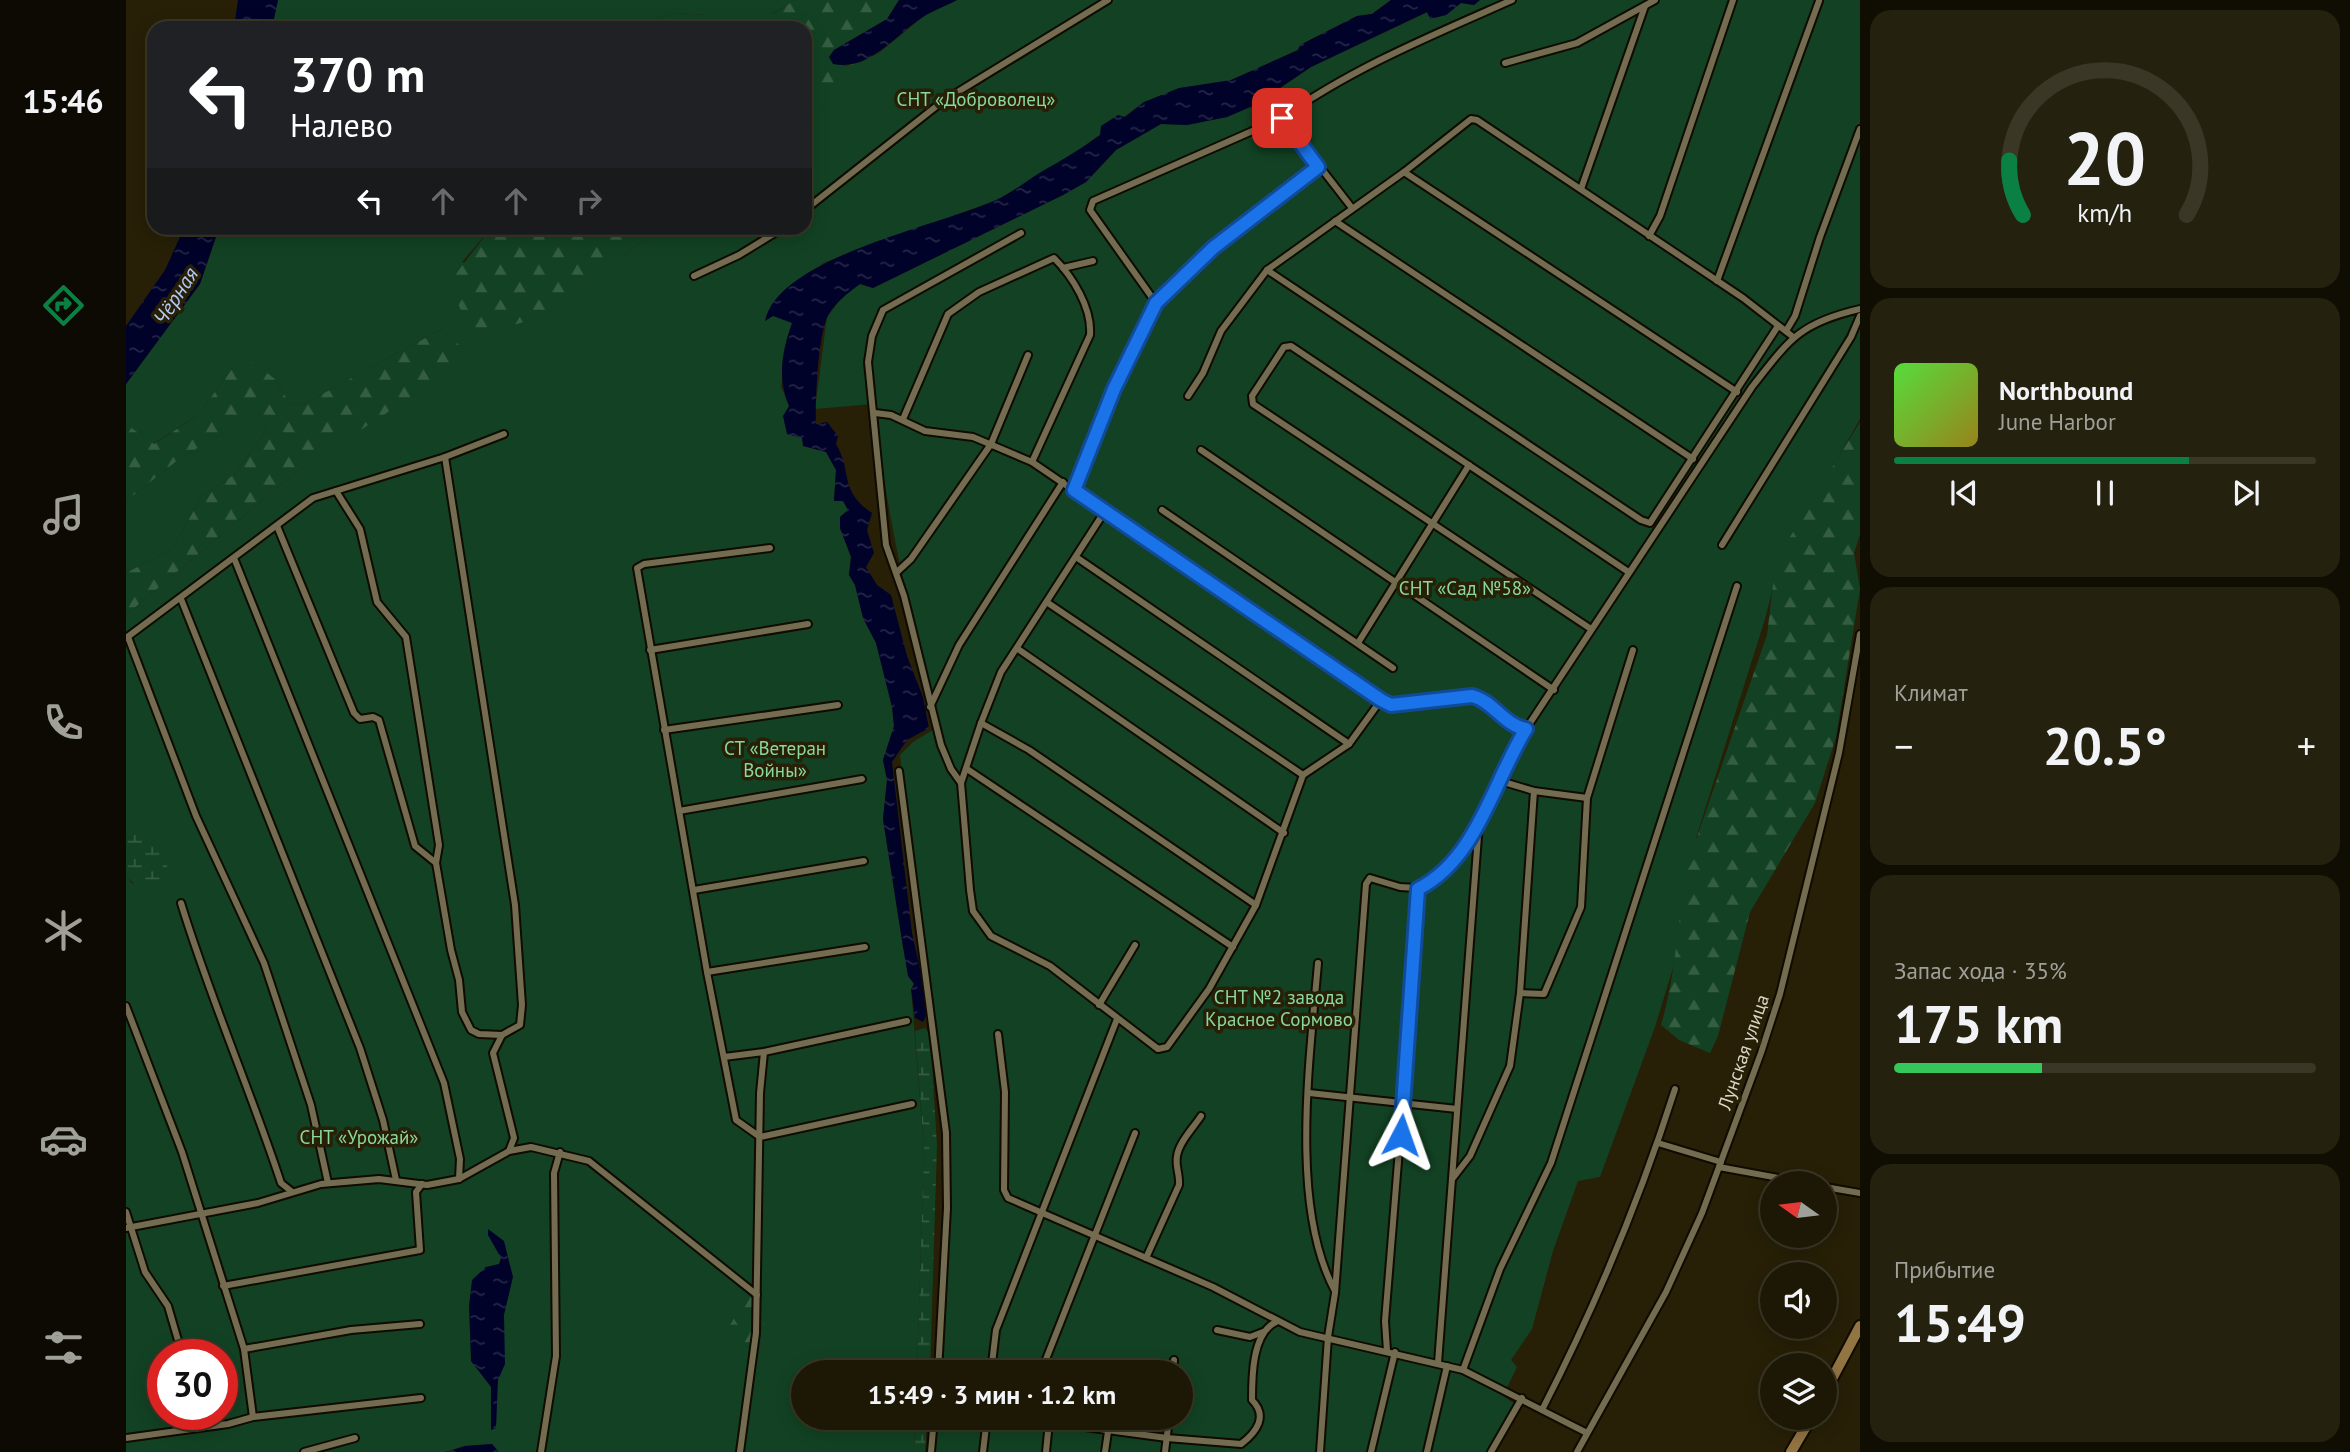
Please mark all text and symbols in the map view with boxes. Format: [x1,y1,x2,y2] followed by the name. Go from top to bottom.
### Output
[290,42,425,106] text: 370 m
[175,49,266,140] icon: left
[22,80,104,122] text: 15:46
[897,87,1055,111] park label: СНТ «Доброволец»
[1252,88,1312,148] pin
[1263,99,1301,137] icon: arrive
[290,104,393,146] text: Налево
[2064,112,2146,206] text: 20
[351,182,389,220] icon: left
[424,182,462,220] icon: ahead
[497,182,535,220] icon: ahead
[570,182,608,220] icon: right
[2078,197,2132,229] text: km/h
[147,262,204,330] water label: Чёрная
[39,281,88,330] icon: directions
[1999,374,2133,407] text: Northbound
[1999,407,2116,436] text: June Harbor
[1945,474,1983,512] icon: previous
[2086,474,2124,512] icon: pause
[2227,474,2265,512] icon: next
[39,490,88,539] icon: music
[1399,576,1531,600] park label: СНТ «Сад №58»
[1894,678,1968,707] text: Климат
[39,698,88,747] icon: phone
[2043,712,2167,779] text: 20.5°
[1894,721,1913,770] text: −
[2297,721,2316,770] text: +
[724,736,826,782] park label: СТ «Ветеран Войны»
[39,906,88,955] icon: climate
[1894,956,2067,985] text: Запас хода · 35%
[1205,985,1353,1031] park label: СНТ №2 завода Красное Сормово
[1894,990,2063,1057] text: 175 km
[1712,991,1774,1114] street label: Лунская улица
[1364,1098,1438,1172] position arrow
[39,1115,88,1164] icon: car
[300,1125,418,1149] park label: СНТ «Урожай»
[1760,1171,1838,1248] north arrow
[1760,1171,1837,1430] map controls
[1894,1255,1995,1284] text: Прибытие
[1760,1262,1837,1339] button: sound
[1894,1289,2026,1356] text: 15:49
[39,1323,88,1372] icon: filters
[147,1339,238,1430] speed limit sign: 30
[1760,1353,1837,1430] button: layers
[868,1378,1116,1411] text: 15:49 · 3 мин · 1.2 km

